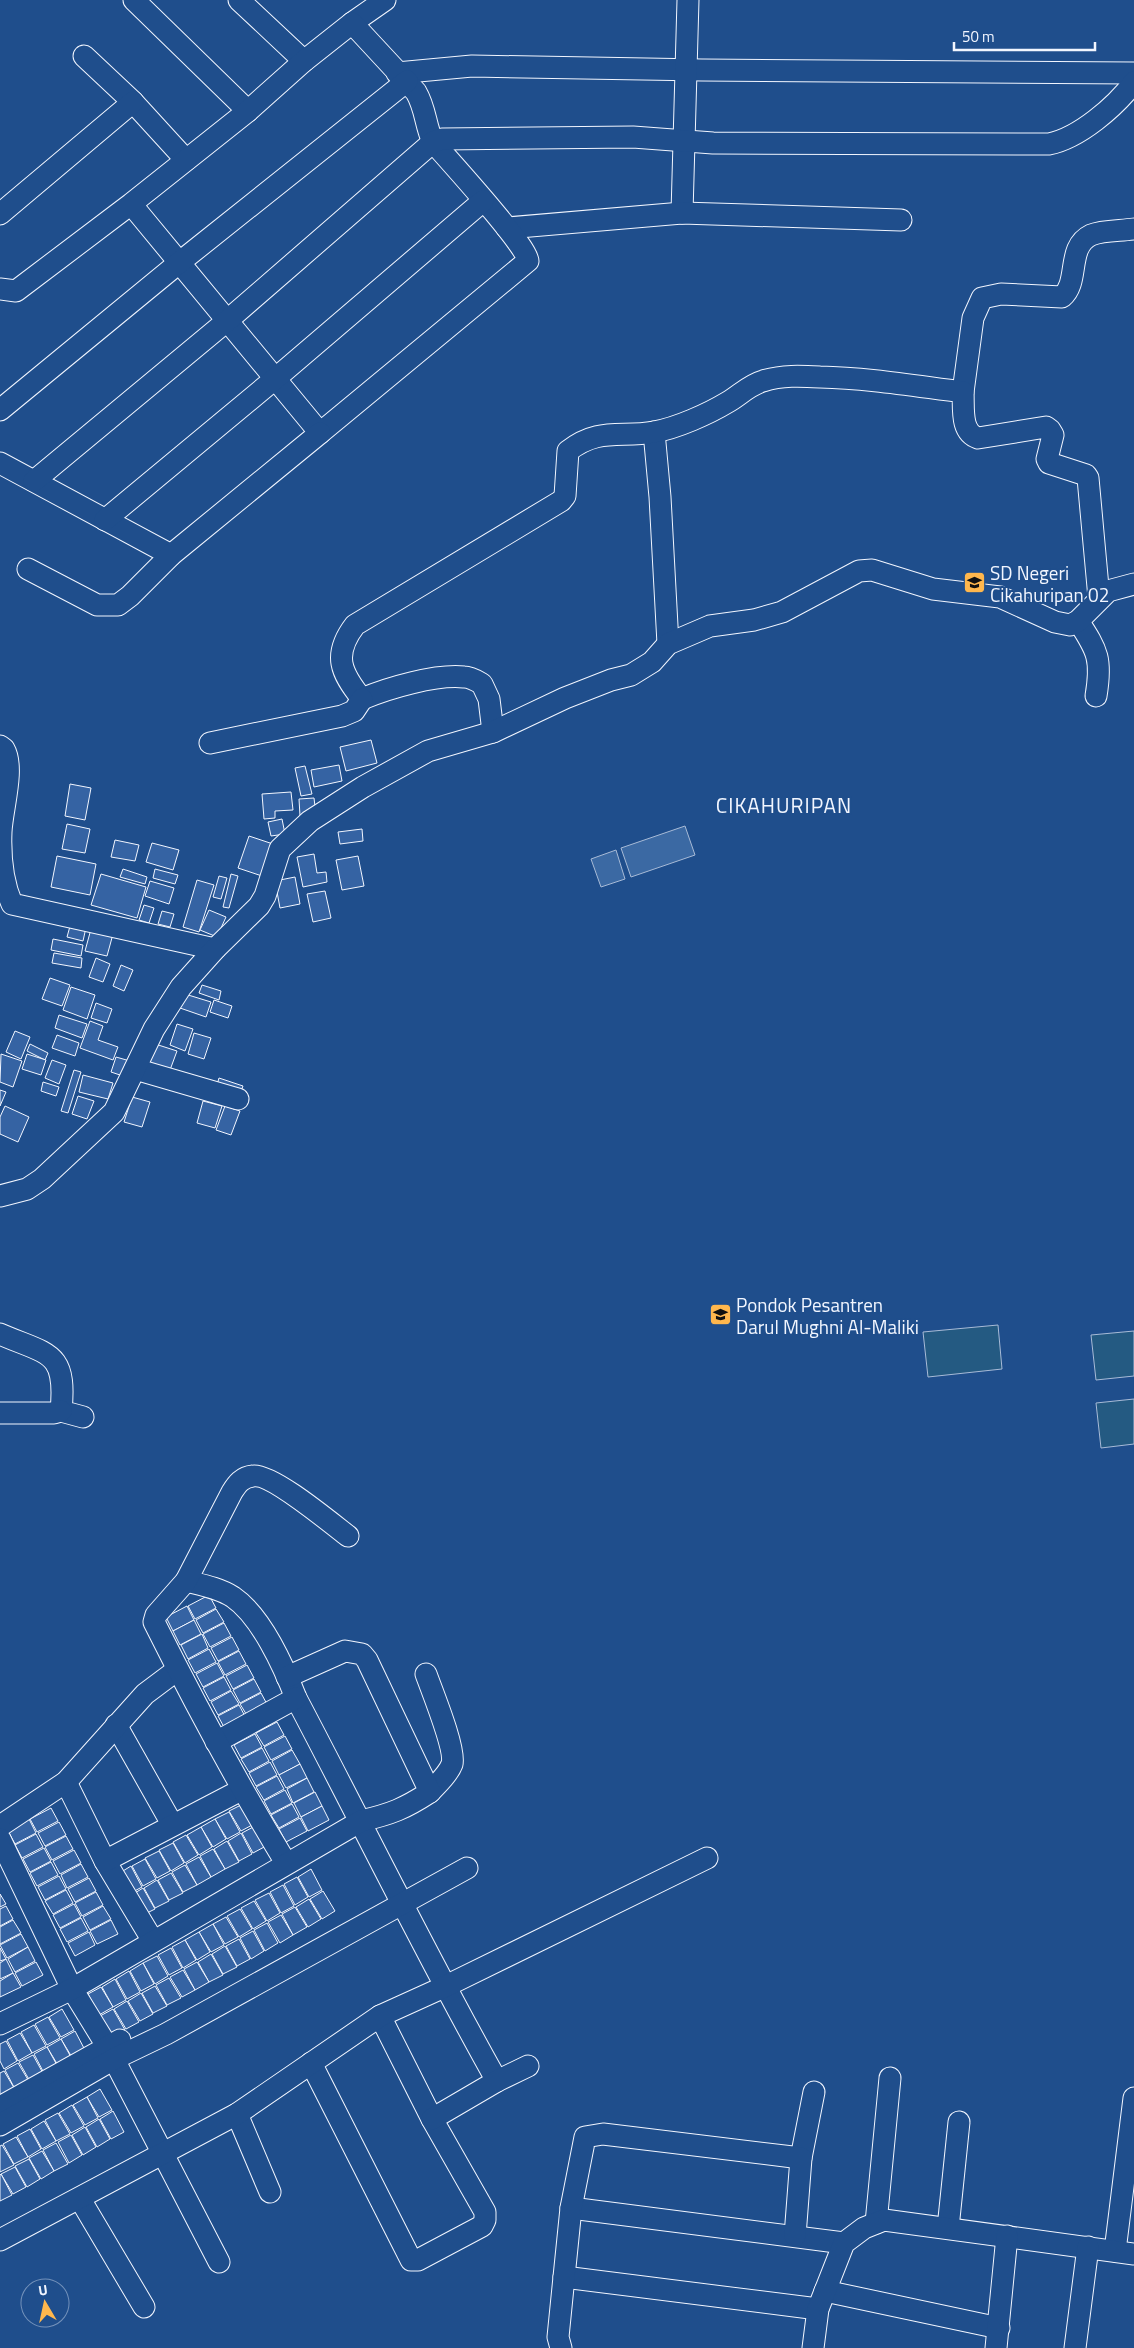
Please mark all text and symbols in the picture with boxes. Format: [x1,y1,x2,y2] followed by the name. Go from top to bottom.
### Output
[954,20,1095,52] scale bar
[962,25,995,48] text: 50 m
[990,558,1109,609] place label: SD Negeri Cikahuripan 02
[962,571,986,595] school or university icon: SD Negeri Cikahuripan 02
[716,789,852,821] district label: CIKAHURIPAN
[736,1290,919,1341] place label: Pondok Pesantren Darul Mughni Al-Maliki
[708,1303,732,1327] school or university icon: Pondok Pesantren Darul Mughni Al-Maliki
[20,2278,70,2328] north arrow
[37,2279,49,2301] text: U

